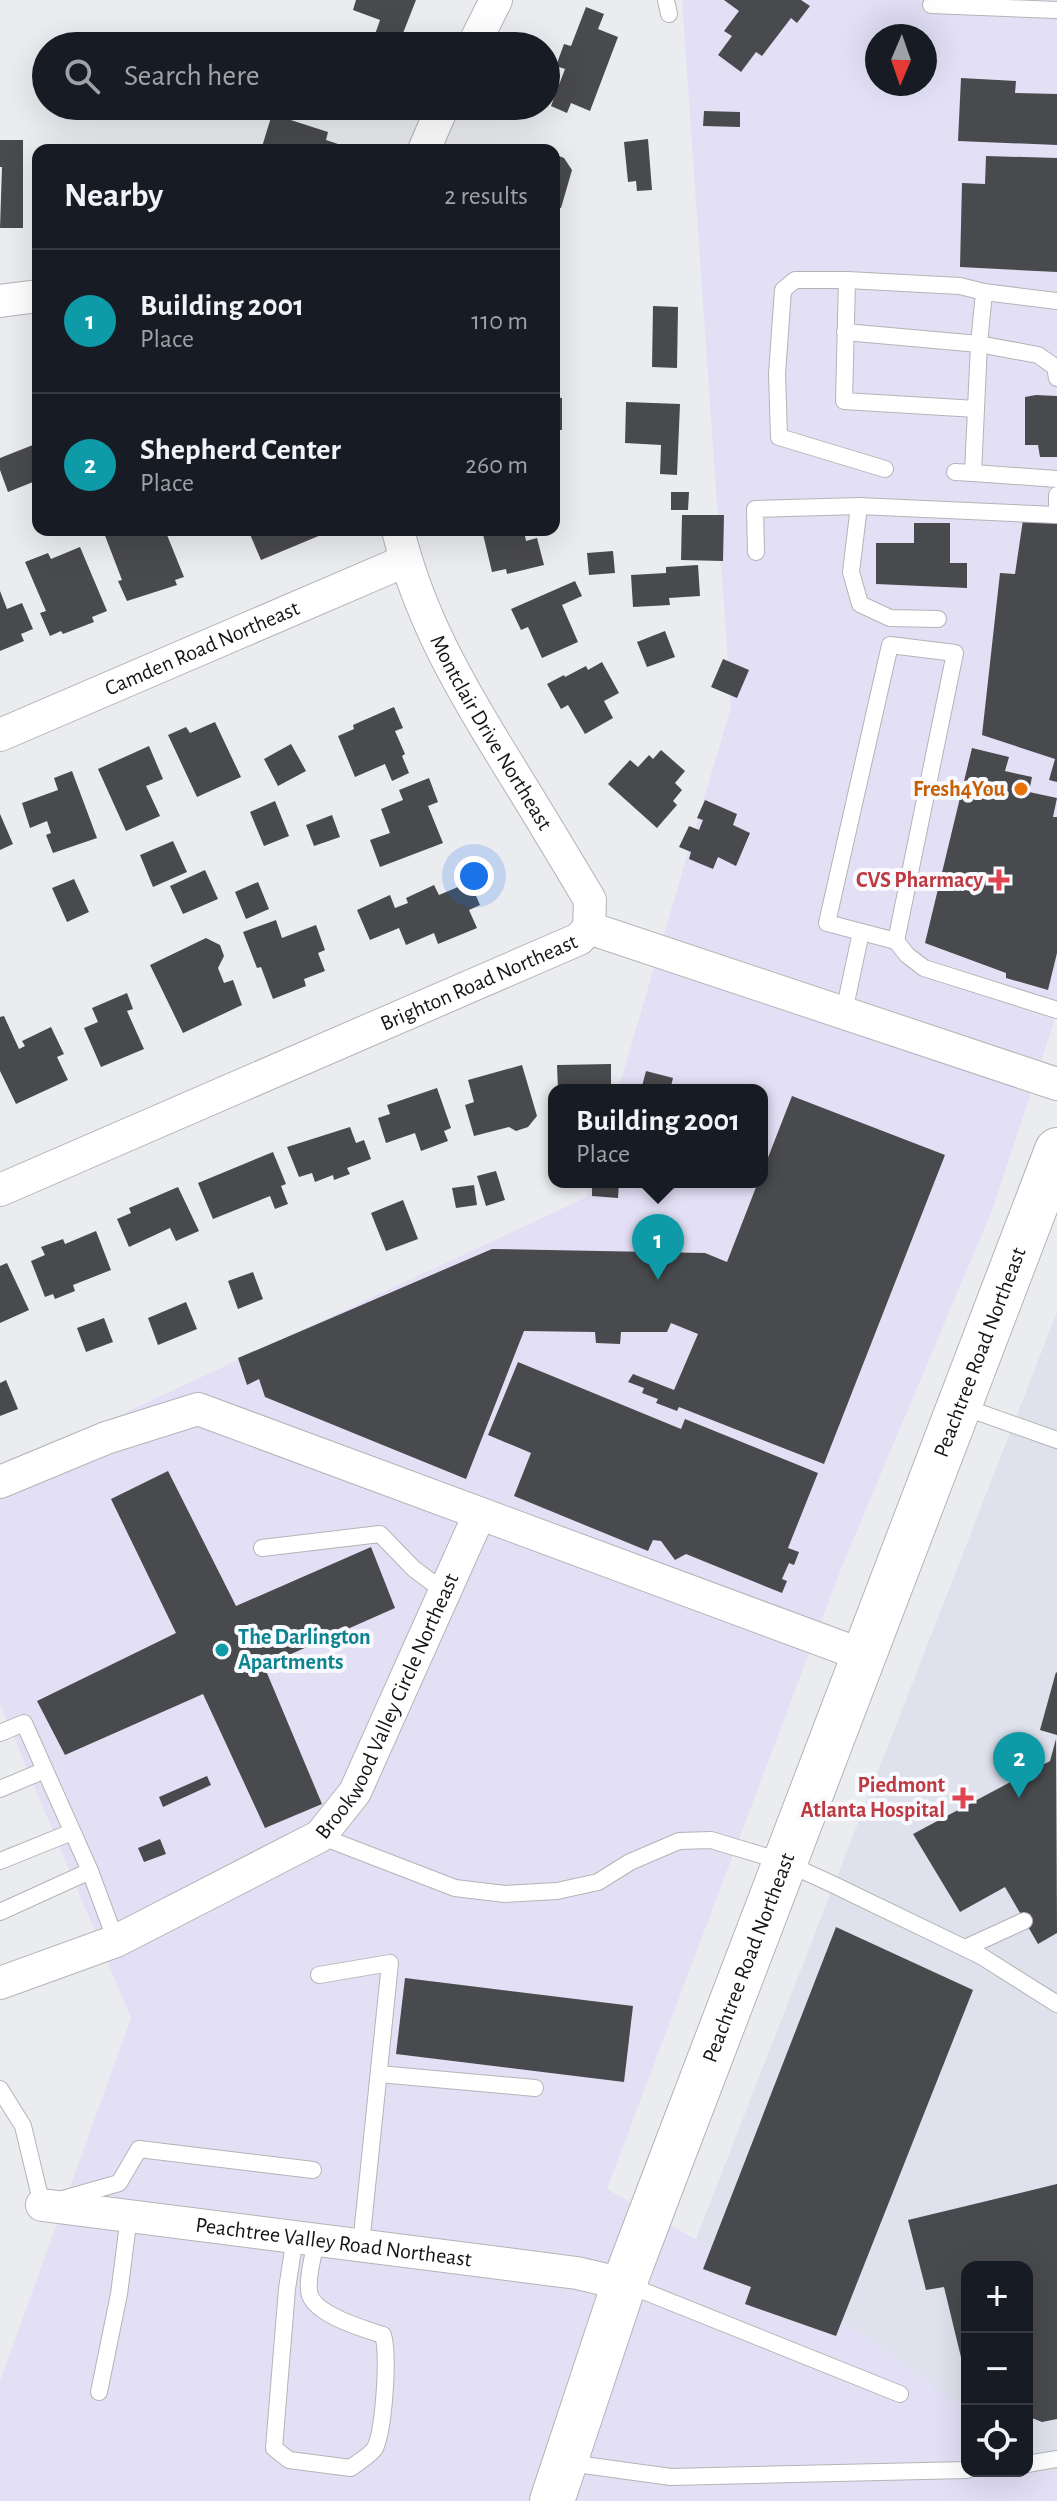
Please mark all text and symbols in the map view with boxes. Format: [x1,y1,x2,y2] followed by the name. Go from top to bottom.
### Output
[865,24,937,96] north arrow
[32,32,560,120] search box
[60,54,104,98] icon: search
[124,61,260,91] text: Search here
[64,179,163,213] text: Nearby
[444,183,528,209] text: 2 results
[140,291,304,321] text: Building 2001
[85,308,95,334] text: 1
[471,308,528,334] text: 110 m
[140,326,194,352] text: Place
[140,435,341,465] text: Shepherd Center
[84,452,96,478] text: 2
[465,452,528,478] text: 260 m
[140,470,194,496] text: Place
[102,597,303,700] street label: Camden Road Northeast
[426,632,556,834] street label: Montclair Drive Northeast
[913,778,1006,800] place label: Fresh4You
[1012,780,1030,798] marker: Fresh4You
[454,856,494,896] your location
[856,869,983,892] place label: CVS Pharmacy
[990,871,1008,889] marker: CVS Pharmacy
[377,930,581,1035] street label: Brighton Road Northeast
[548,1084,768,1188] popup
[576,1106,740,1136] text: Building 2001
[576,1141,630,1167] text: Place
[632,1214,684,1280] pin: 1
[930,1244,1030,1460] street label: Peachtree Road Northeast
[311,1570,462,1843] street label: Brookwood Valley Circle Northeast
[238,1626,371,1673] place label: The Darlington Apartments
[213,1641,231,1659] marker: The Darlington Apartments
[993,1732,1045,1798] pin: 2
[800,1774,946,1821] place label: Piedmont Atlanta Hospital
[952,1787,974,1809] marker: Piedmont Atlanta Hospital
[698,1850,798,2065] street label: Peachtree Road Northeast
[194,2214,473,2271] street label: Peachtree Valley Road Northeast
[961,2261,1033,2477] map controls
[961,2261,1033,2333] button: +
[961,2333,1033,2405] button: −
[961,2405,1033,2477] button: locate

